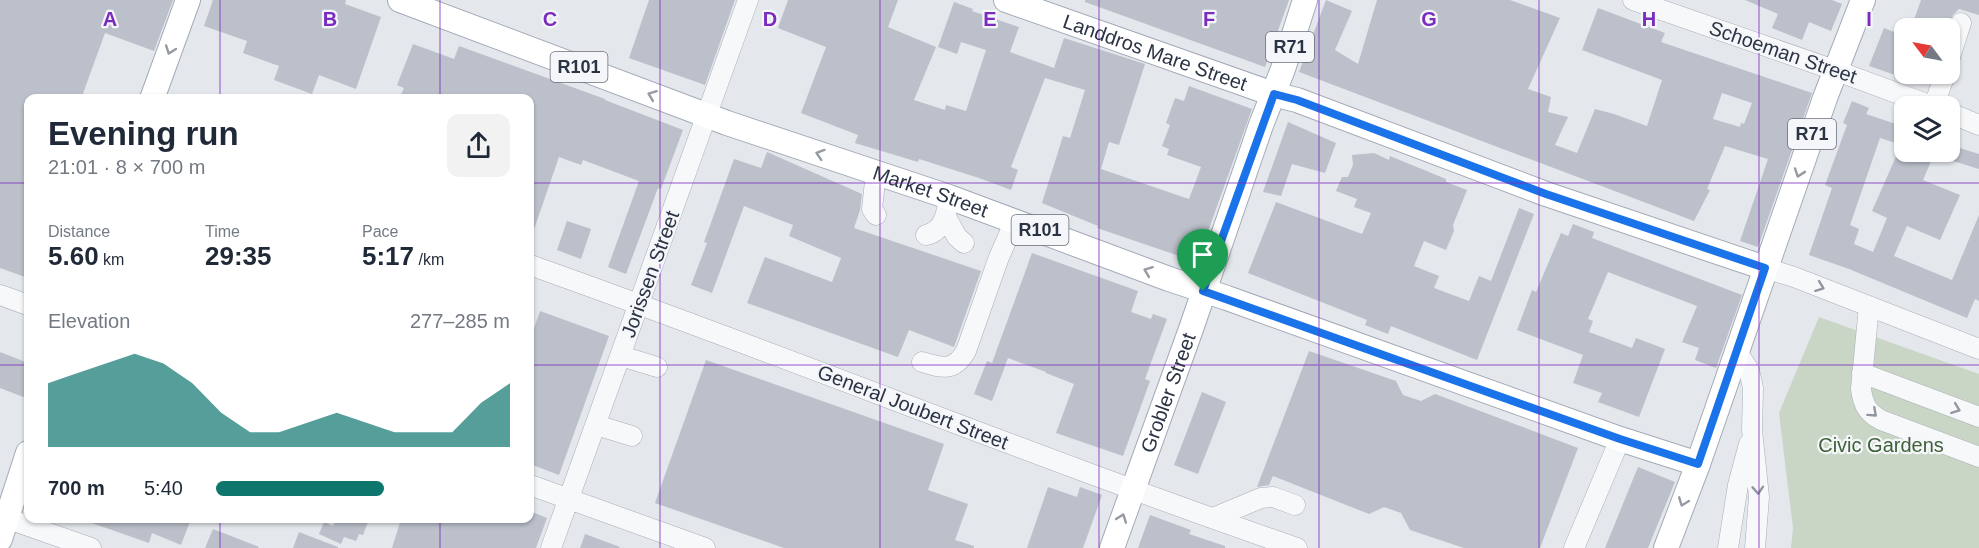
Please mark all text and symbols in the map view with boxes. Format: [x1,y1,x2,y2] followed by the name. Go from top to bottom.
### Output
[103,8,117,30] text: A
[323,8,337,30] text: B
[543,8,557,30] text: C
[763,8,777,30] text: D
[983,8,997,30] text: E
[1203,8,1215,30] text: F
[1421,8,1437,30] text: G
[1642,8,1656,30] text: H
[1866,8,1872,30] text: I
[1060,10,1250,95] street label: Landdros Mare Street
[1706,16,1860,88] street label: Schoeman Street
[1894,18,1960,84] north arrow
[1894,18,1960,162] map controls
[1266,32,1314,62] road number: R71
[165,44,178,54] one-way arrow
[550,52,608,82] road number: R101
[647,89,658,102] one-way arrow
[1894,96,1960,162] button: layers
[447,114,510,177] button: share
[48,115,239,152] text: Evening run
[1788,119,1836,149] road number: R71
[815,148,826,161] one-way arrow
[48,156,205,178] text: 21:01 · 8 × 700 m
[870,161,991,222] street label: Market Street
[1793,167,1806,178] one-way arrow
[617,207,683,340] street label: Jorissen Street
[1012,215,1068,245] road number: R101
[48,223,110,240] text: Distance
[205,223,240,240] text: Time
[362,223,398,240] text: Pace
[1177,229,1228,291] pin
[1186,238,1219,271] icon: arrive
[48,241,99,271] text: 5.60
[205,241,272,271] text: 29:35
[362,241,414,271] text: 5:17
[99,251,124,268] text: km
[414,251,444,268] text: /km
[1143,266,1154,278] one-way arrow
[1814,280,1825,292] one-way arrow
[48,310,130,332] text: Elevation
[410,310,510,332] text: 277–285 m
[1136,330,1200,456] street label: Grobler Street
[815,360,1012,454] street label: General Joubert Street
[1950,401,1961,414] one-way arrow
[1866,406,1876,417] one-way arrow
[1818,434,1944,456] park label: Civic Gardens
[48,477,105,499] text: 700 m
[144,477,183,499] text: 5:40
[1751,486,1764,495] one-way arrow
[1678,496,1691,507] one-way arrow
[1115,513,1128,524] one-way arrow

